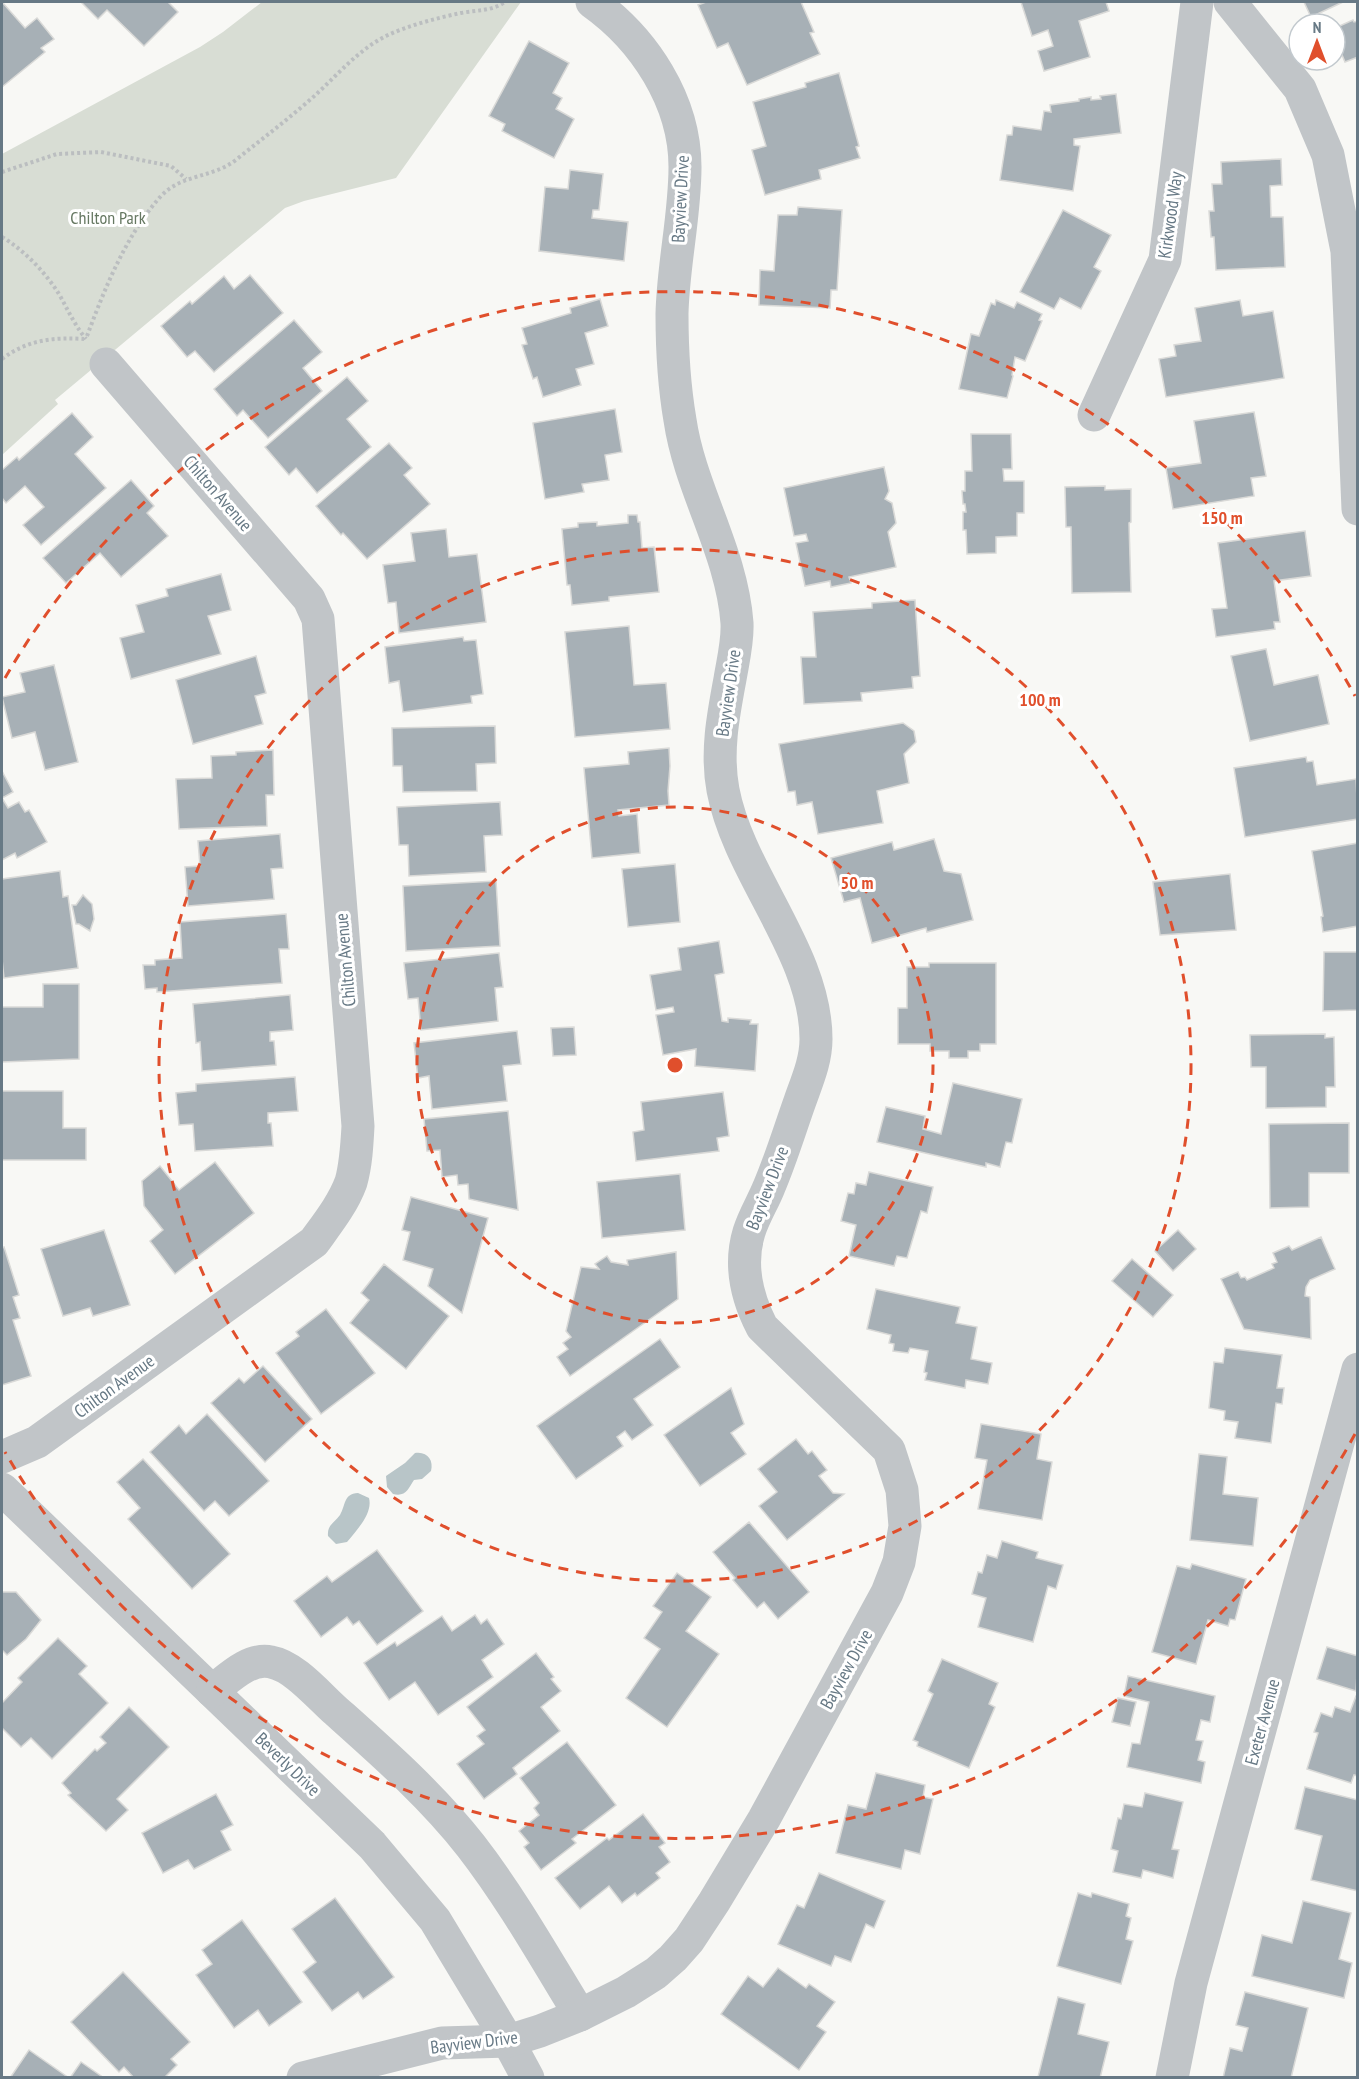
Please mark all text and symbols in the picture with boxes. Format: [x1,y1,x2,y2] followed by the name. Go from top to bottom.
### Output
[1287,12,1347,72] north arrow
[1313,17,1321,37] text: N
[666,155,694,243] street label: Bayview Drive
[1153,170,1188,260] street label: Kirkwood Way
[70,206,146,229] park label: Chilton Park
[179,450,257,536] street label: Chilton Avenue
[1201,506,1243,529] text: 150 m
[711,648,745,738] street label: Bayview Drive
[1019,688,1061,711] text: 100 m
[841,871,873,894] text: 50 m
[329,912,361,1008] street label: Chilton Avenue
[665,1055,685,1075] centre of rings
[741,1143,793,1233] street label: Bayview Drive
[69,1349,159,1423] street label: Chilton Avenue
[815,1625,877,1713] street label: Bayview Drive
[1239,1676,1285,1768] street label: Exeter Avenue
[251,1727,325,1801] street label: Beverly Drive
[429,2025,519,2059] street label: Bayview Drive

